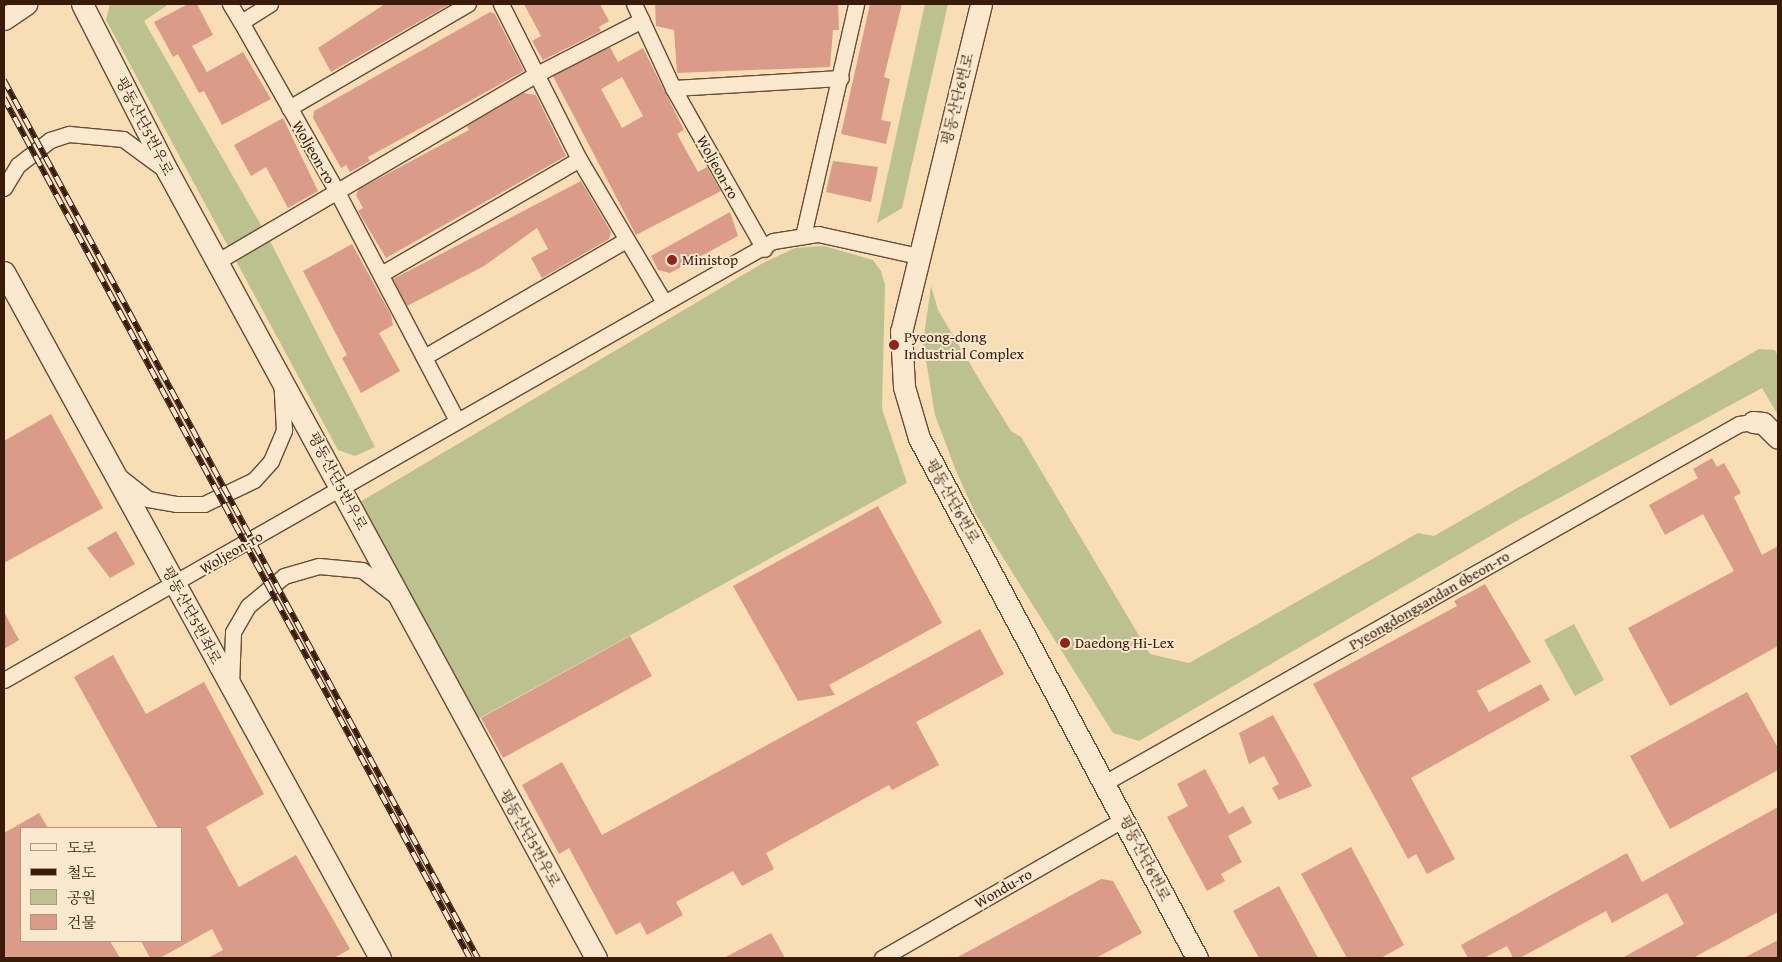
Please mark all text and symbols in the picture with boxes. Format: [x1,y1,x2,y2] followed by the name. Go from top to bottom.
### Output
[937,51,977,147] street label: 평동산단6번로
[112,74,178,178] street label: 평동산단5번우로
[289,117,339,187] street label: Woljeon-ro
[693,132,743,202] street label: Woljeon-ro
[682,251,738,269] place label: Ministop
[666,254,678,266] marker: Ministop
[904,327,1024,362] place label: Pyeong-dong Industrial Complex
[888,339,900,351] marker: Pyeong-dong Industrial Complex
[305,429,371,533] street label: 평동산단5번우로
[922,455,984,547] street label: 평동산단6번로
[196,527,266,577] street label: Woljeon-ro
[1345,547,1513,653] street label: Pyeongdongsandan 6beon-ro
[159,563,225,667] street label: 평동산단5번좌로
[1075,634,1174,652] place label: Daedong Hi-Lex
[1059,637,1071,649] marker: Daedong Hi-Lex
[496,786,564,890] street label: 평동산단5번우로
[1116,812,1174,904] street label: 평동산단6번로
[20,827,182,942] legend
[67,837,96,858] text: 도로
[67,862,96,883] text: 철도
[971,864,1035,912] street label: Wondu-ro
[67,887,96,908] text: 공원
[67,912,96,933] text: 건물

